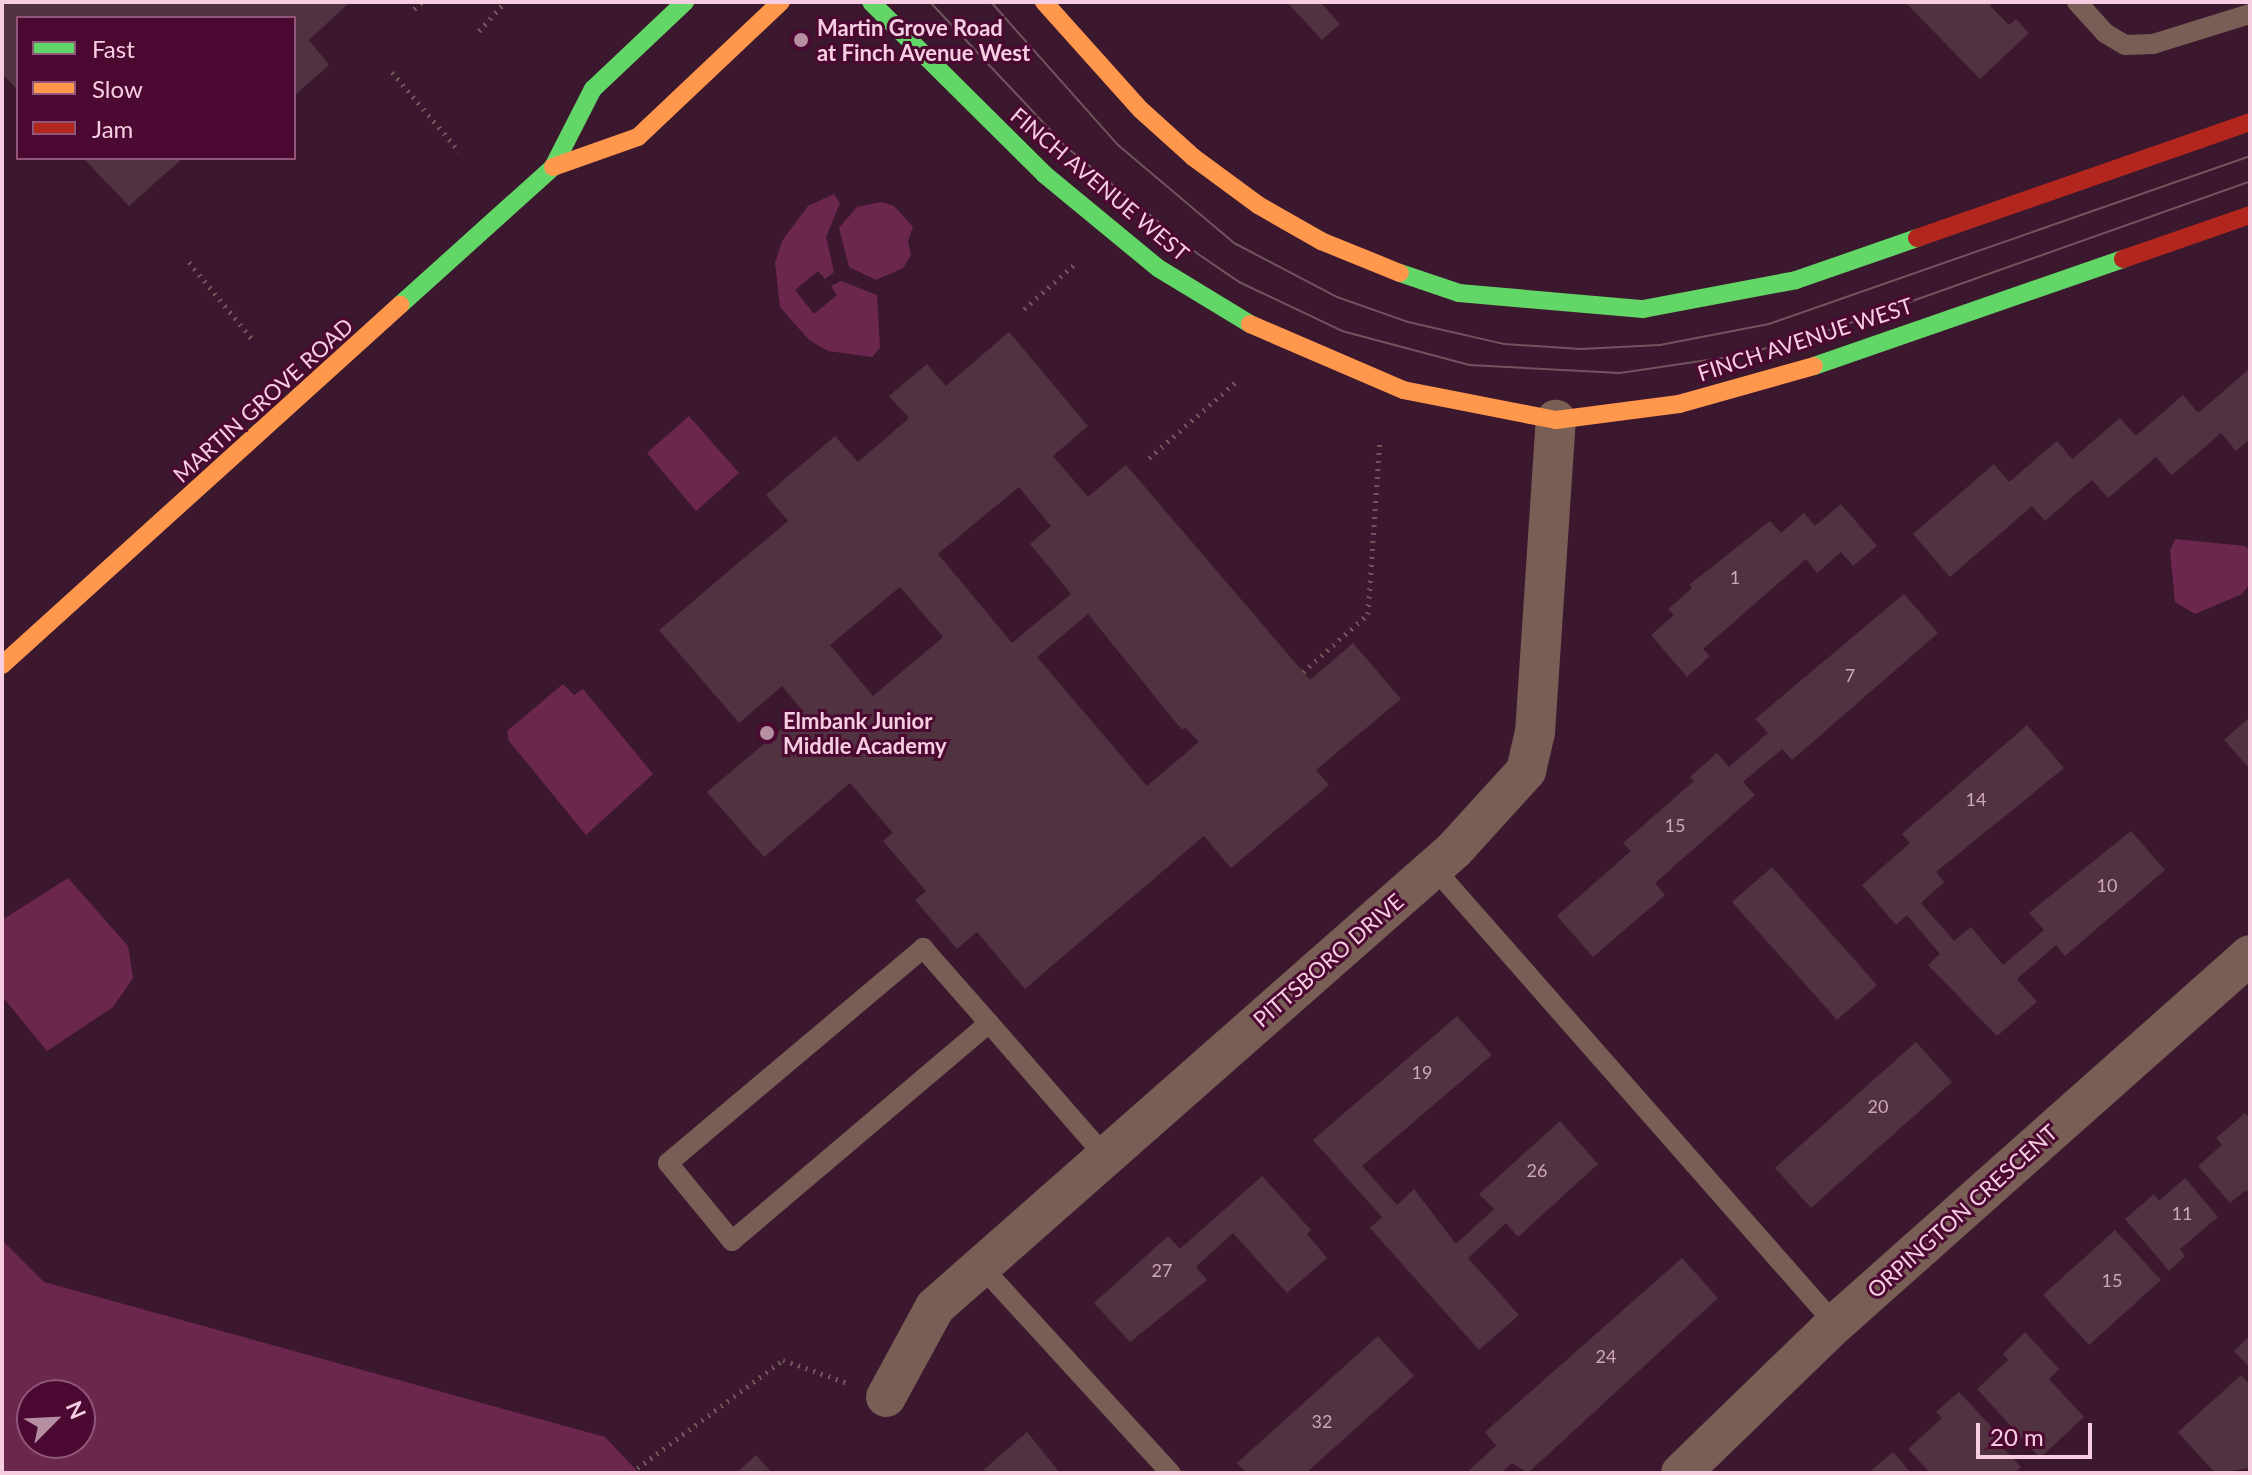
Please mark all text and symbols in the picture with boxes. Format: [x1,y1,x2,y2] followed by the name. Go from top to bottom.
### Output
[817,14,1031,66] place label: Martin Grove Road at Finch Avenue West
[16,16,296,160] legend
[792,31,810,49] marker: Martin Grove Road at Finch Avenue West
[92,34,135,63] text: Fast
[92,74,143,103] text: Slow
[1005,101,1195,267] street label: FINCH AVENUE WEST
[92,114,133,143] text: Jam
[1694,292,1916,386] street label: FINCH AVENUE WEST
[168,312,358,488] street label: MARTIN GROVE ROAD
[1730,566,1740,588] house number: 1
[1845,664,1855,686] house number: 7
[783,707,947,758] place label: Elmbank Junior Middle Academy
[758,724,776,742] marker: Elmbank Junior Middle Academy
[1966,788,1986,810] house number: 14
[1665,814,1685,836] house number: 15
[2097,874,2117,896] house number: 10
[1248,888,1408,1032] street label: PITTSBORO DRIVE
[1412,1061,1432,1083] house number: 19
[1868,1095,1888,1117] house number: 20
[1862,1119,2062,1303] street label: ORPINGTON CRESCENT
[1527,1159,1547,1181] house number: 26
[2172,1202,2192,1224] house number: 11
[1152,1259,1172,1281] house number: 27
[2102,1269,2122,1291] house number: 15
[1596,1345,1616,1367] house number: 24
[16,1379,96,1459] north arrow
[61,1397,92,1423] text: N
[1980,1407,2096,1457] scale bar
[1312,1410,1332,1432] house number: 32
[1990,1422,2044,1451] text: 20 m

